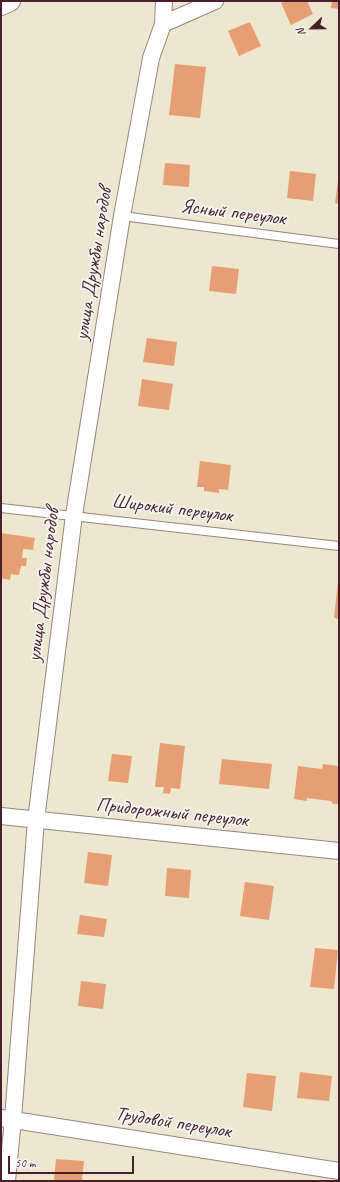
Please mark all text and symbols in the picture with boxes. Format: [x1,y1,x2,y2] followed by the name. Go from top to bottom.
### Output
[292,8,332,48] north arrow
[293,27,309,38] text: N
[70,186,118,342] street label: улица Дружбы народов
[179,195,287,231] street label: Ясный переулок
[110,490,234,528] street label: Широкий переулок
[23,507,65,663] street label: улица Дружбы народов
[95,793,249,833] street label: Придорожный переулок
[114,1102,232,1144] street label: Трудовой переулок
[10,1148,136,1174] scale bar
[15,1155,35,1171] text: 50 m

